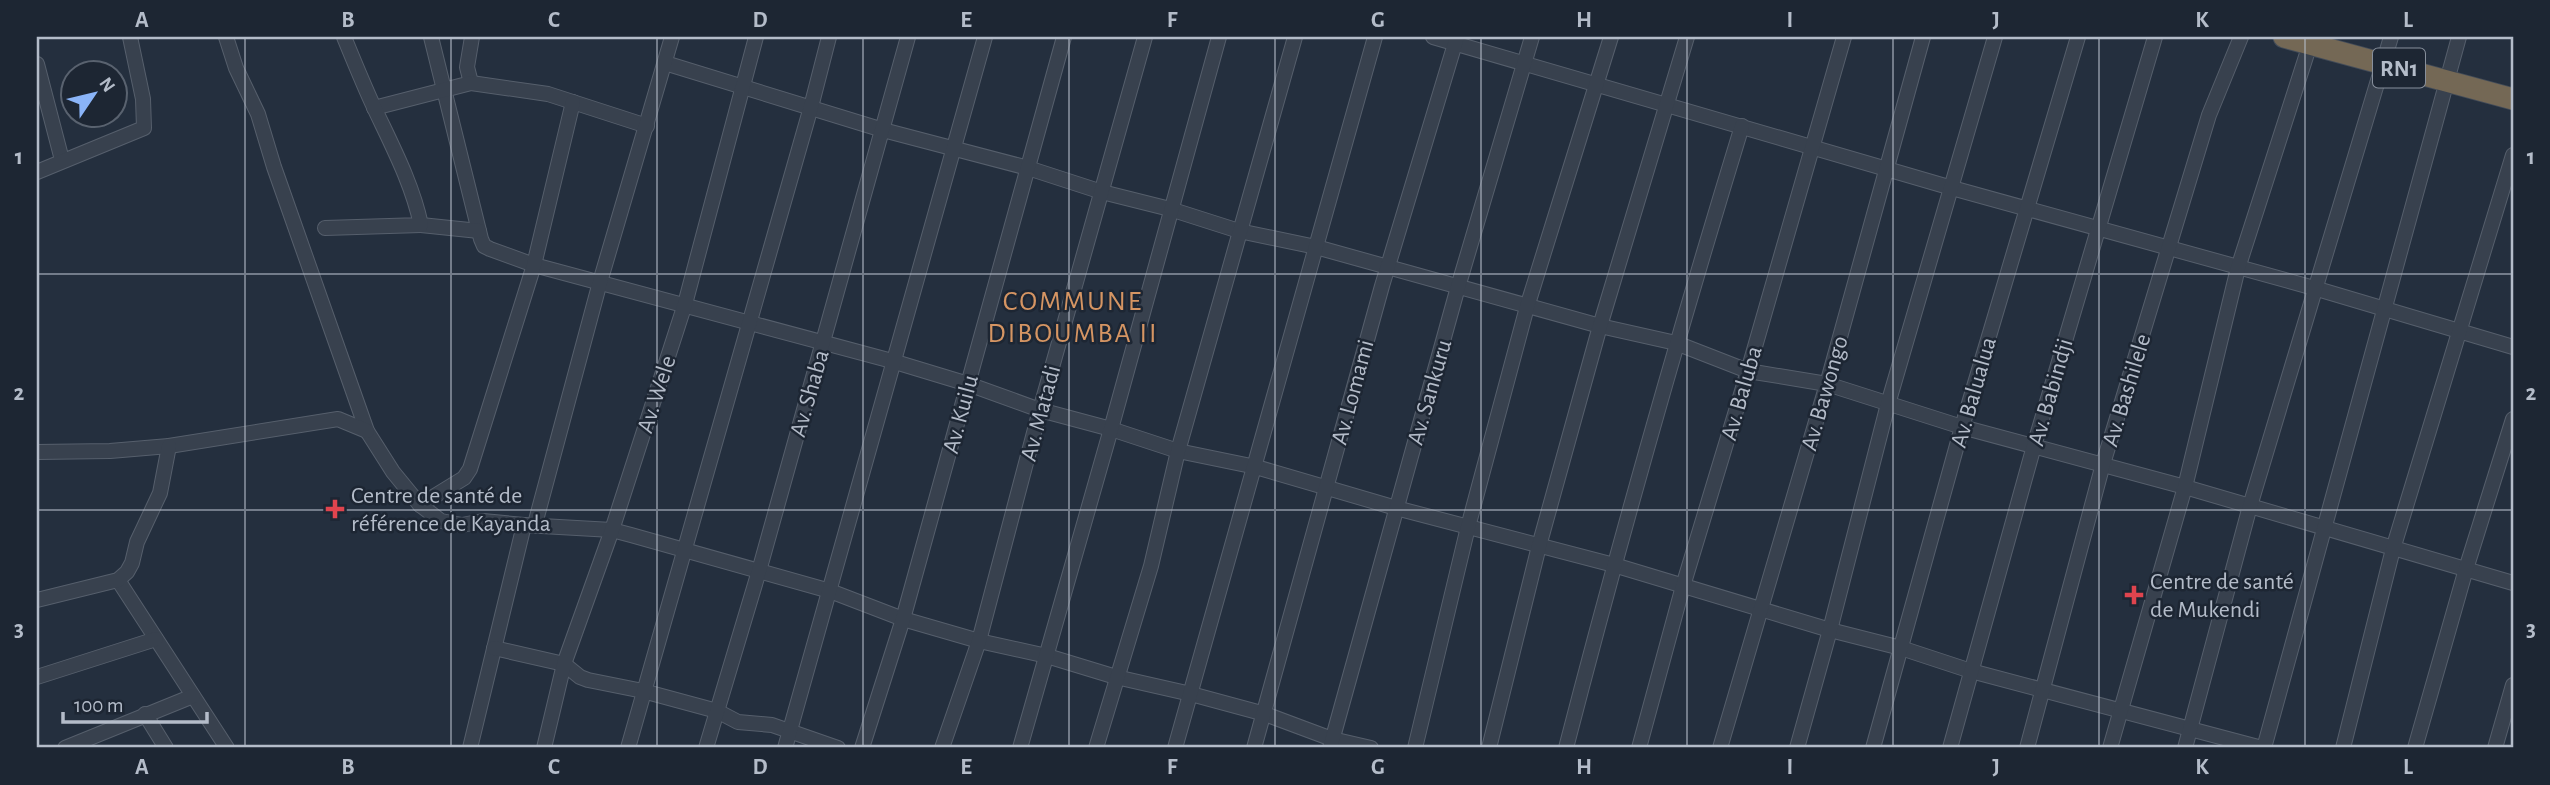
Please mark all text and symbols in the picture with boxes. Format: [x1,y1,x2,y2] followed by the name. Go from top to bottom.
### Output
[135,9,149,32] text: A
[341,9,355,32] text: B
[548,9,560,32] text: C
[752,9,768,32] text: D
[960,9,972,32] text: E
[1167,9,1178,32] text: F
[1371,9,1385,32] text: G
[1576,9,1592,32] text: H
[1787,9,1793,32] text: I
[1992,9,2000,32] text: J
[2195,9,2209,32] text: K
[2403,9,2413,32] text: L
[2373,48,2425,88] road number: RN1
[60,60,130,130] north arrow
[95,74,118,96] text: N
[15,146,23,169] text: 1
[2527,146,2535,169] text: 1
[988,288,1158,348] district label: COMMUNE DIBOUMBA II
[2098,331,2155,449] street label: Av. Bashilele
[1797,333,1853,453] street label: Av. Bawongo
[1947,334,2001,450] street label: Av. Balualua
[2024,336,2078,449] street label: Av. Babindji
[1327,337,1378,447] street label: Av. Lomami
[1403,337,1456,448] street label: Av. Sankuru
[1717,343,1767,443] street label: Av. Baluba
[786,347,834,440] street label: Av. Shaba
[633,353,681,436] street label: Av. Wele
[1017,363,1065,464] street label: Av. Matadi
[939,372,983,456] street label: Av. Kuilu
[14,382,25,405] text: 2
[2526,382,2537,405] text: 2
[351,484,551,536] place label: Centre de santé de référence de Kayanda
[325,499,345,519] marker: Centre de santé de référence de Kayanda
[2150,570,2294,622] place label: Centre de santé de Mukendi
[2124,585,2144,605] marker: Centre de santé de Mukendi
[14,618,24,641] text: 3
[2526,618,2536,641] text: 3
[63,680,206,724] scale bar
[74,695,124,716] text: 100 m
[135,756,149,779] text: A
[341,756,355,779] text: B
[548,756,560,779] text: C
[752,756,768,779] text: D
[960,756,972,779] text: E
[1167,756,1178,779] text: F
[1371,756,1385,779] text: G
[1576,756,1592,779] text: H
[1787,756,1793,779] text: I
[1992,756,2000,779] text: J
[2195,756,2209,779] text: K
[2403,756,2413,779] text: L

